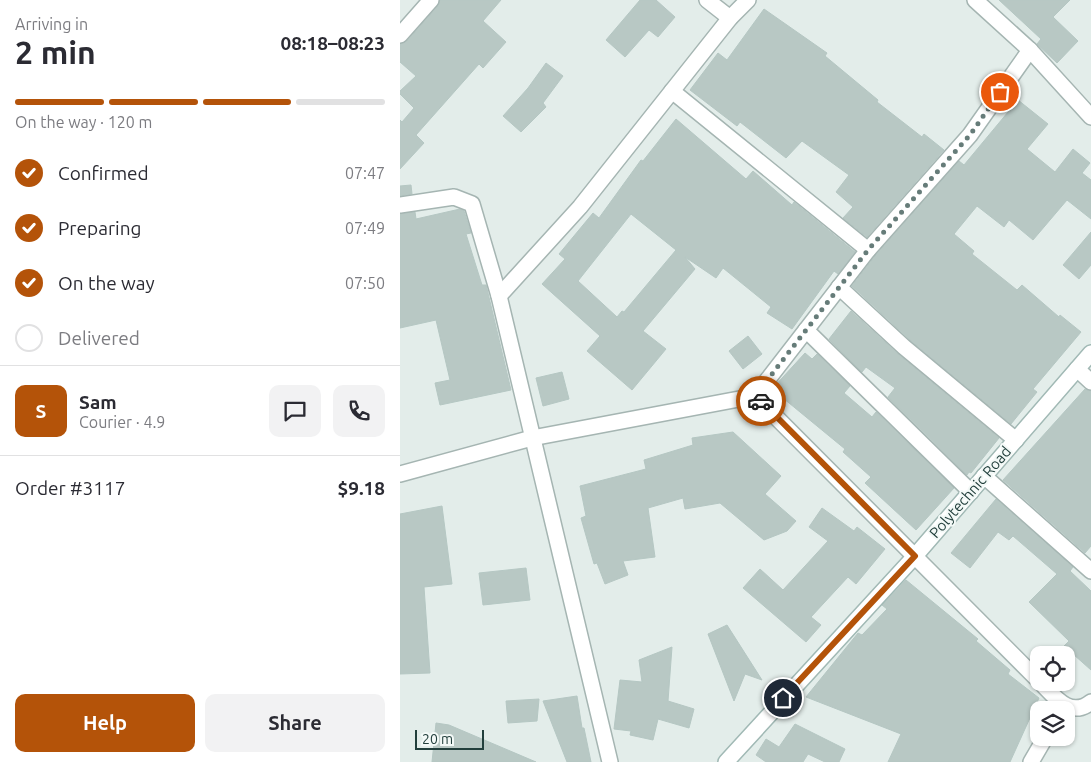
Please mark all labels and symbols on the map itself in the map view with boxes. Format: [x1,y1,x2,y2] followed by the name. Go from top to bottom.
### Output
[979,71,1021,113] pin
[736,376,786,426] courier
[926,443,1014,541] street label: Polytechnic Road
[762,677,804,719] pin
[415,727,484,750] scale bar

